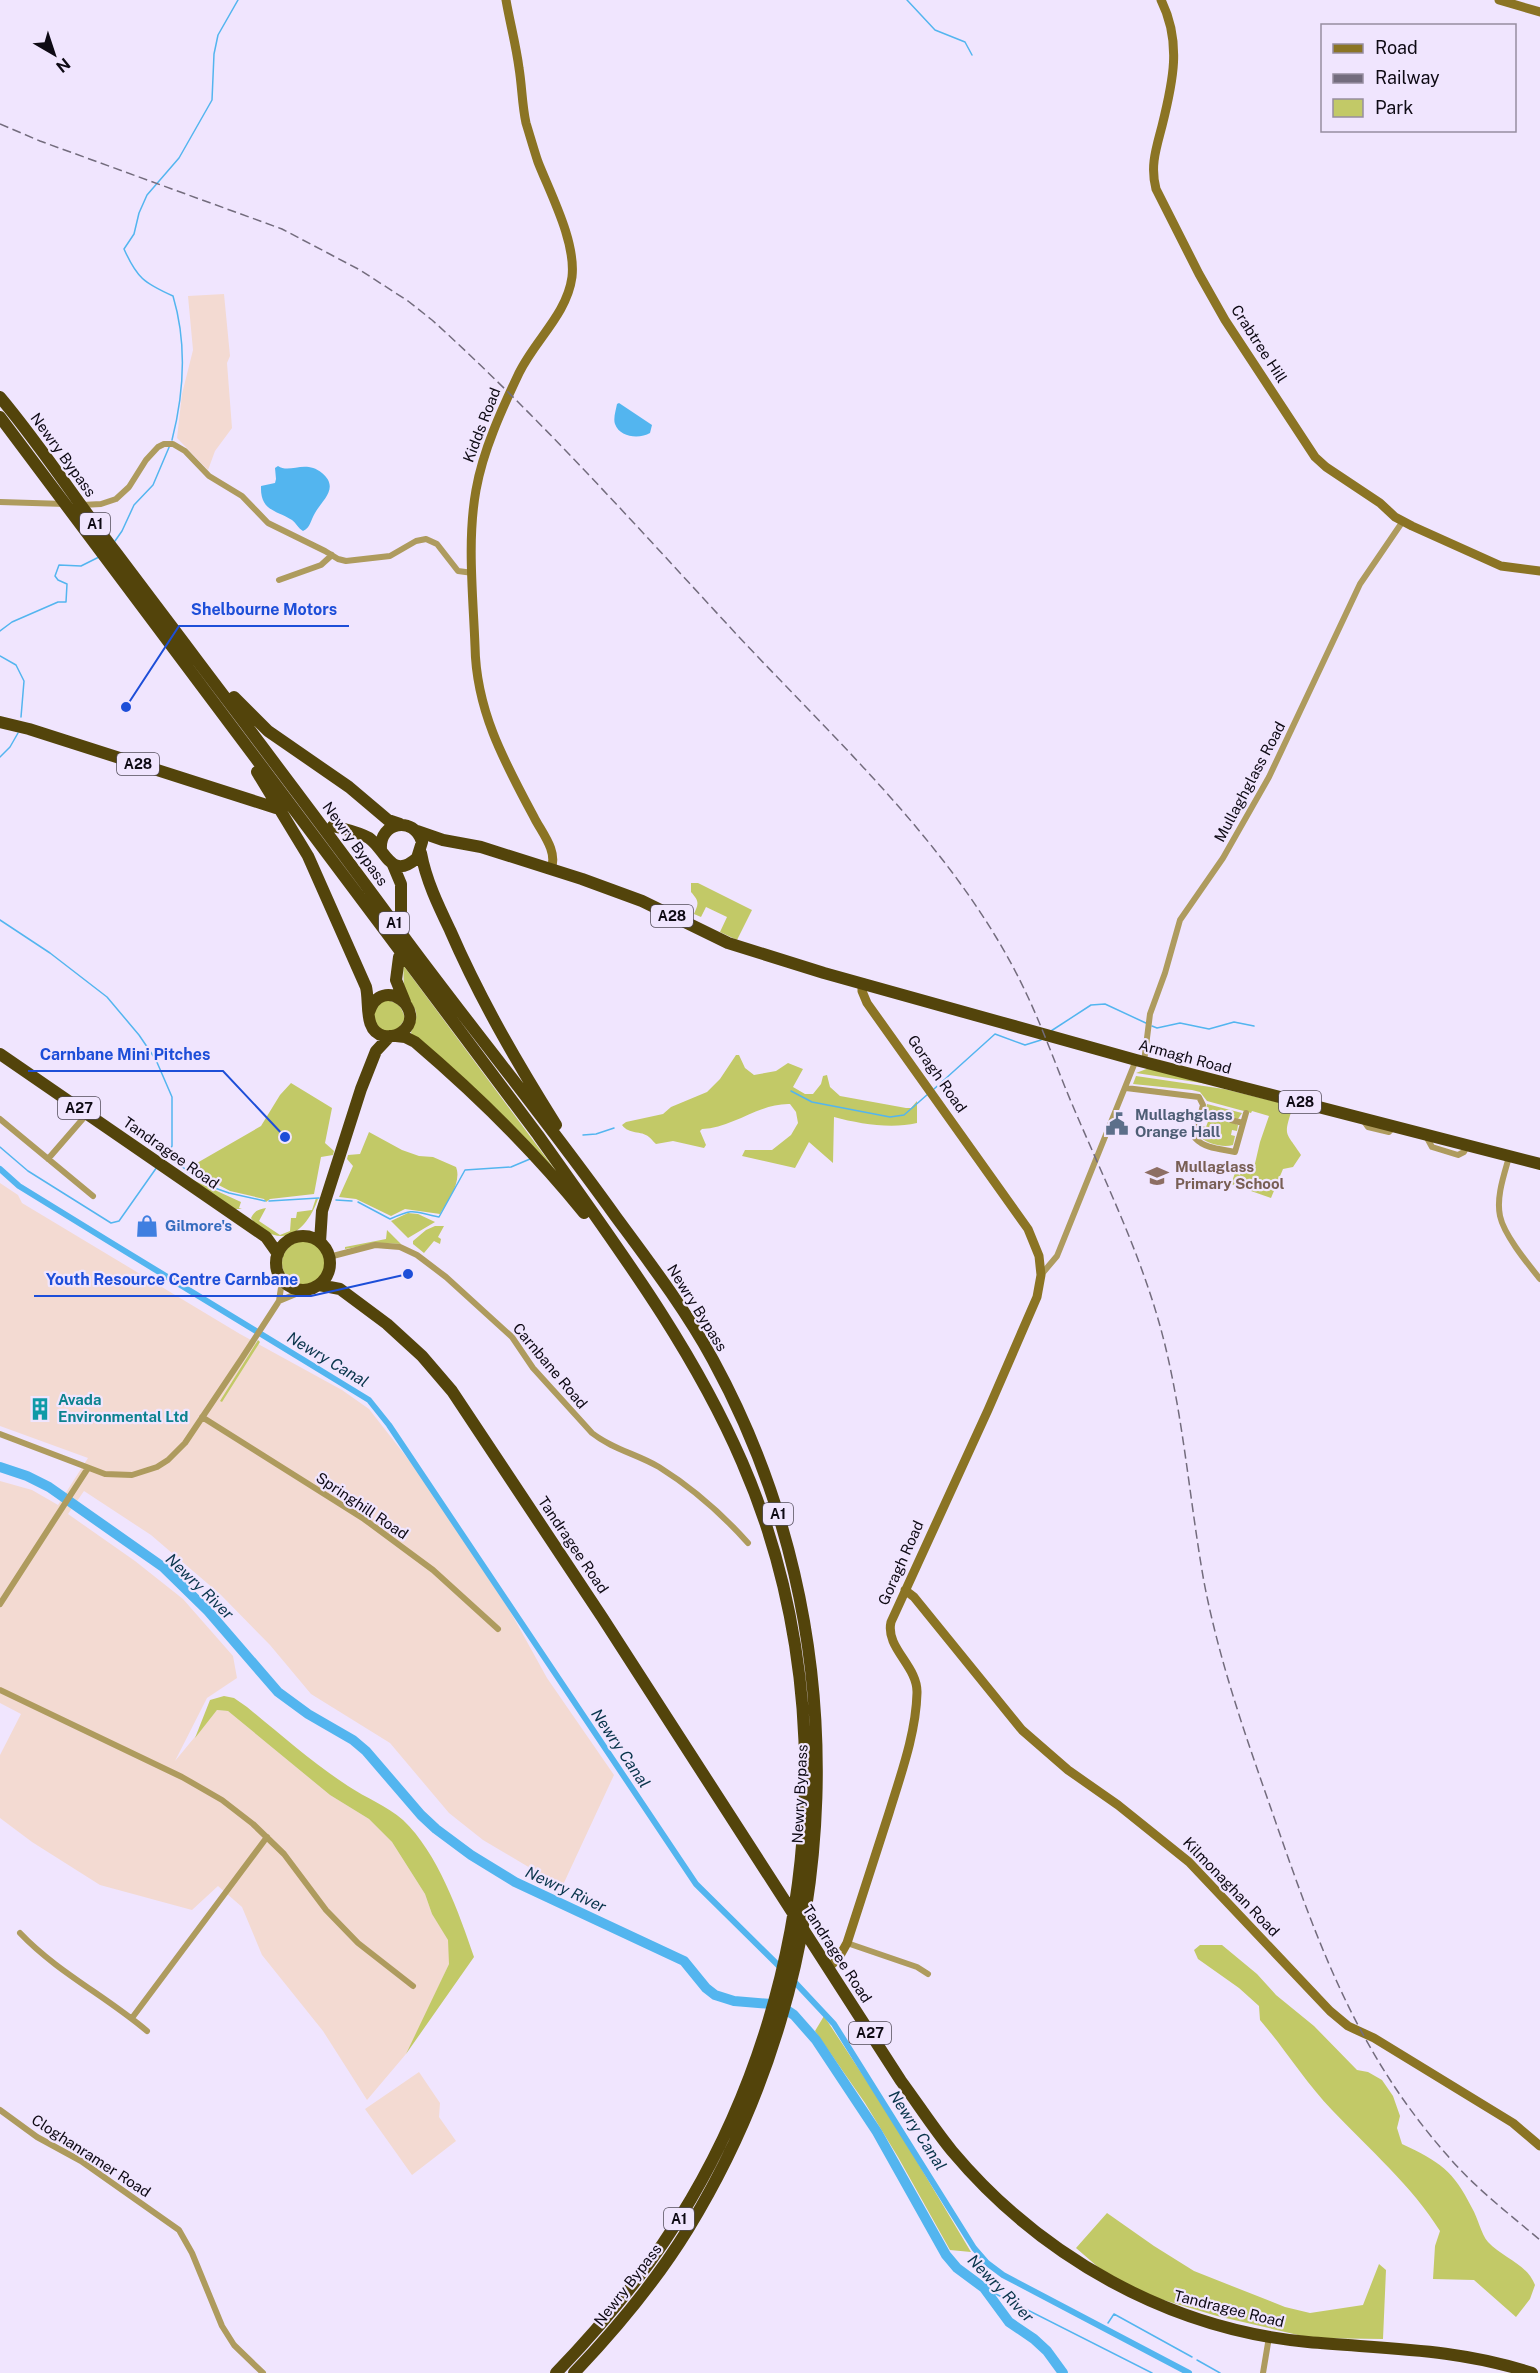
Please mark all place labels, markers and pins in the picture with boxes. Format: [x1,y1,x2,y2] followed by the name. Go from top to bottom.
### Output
[179,592,349,626] callout: Shelbourne Motors
[28,1037,223,1071] callout: Carnbane Mini Pitches
[1135,1106,1233,1140] place label: Mullaghglass Orange Hall
[1104,1111,1130,1137] public building icon: Mullaghglass Orange Hall
[1175,1158,1285,1192] place label: Mullaglass Primary School
[1144,1163,1170,1189] school or university icon: Mullaglass Primary School
[134,1213,160,1239] shop icon: Gilmore's
[165,1217,232,1234] place label: Gilmore's
[34,1262,311,1296] callout: Youth Resource Centre Carnbane
[58,1391,188,1425] place label: Avada Environmental Ltd
[27,1396,53,1422] building icon: Avada Environmental Ltd

